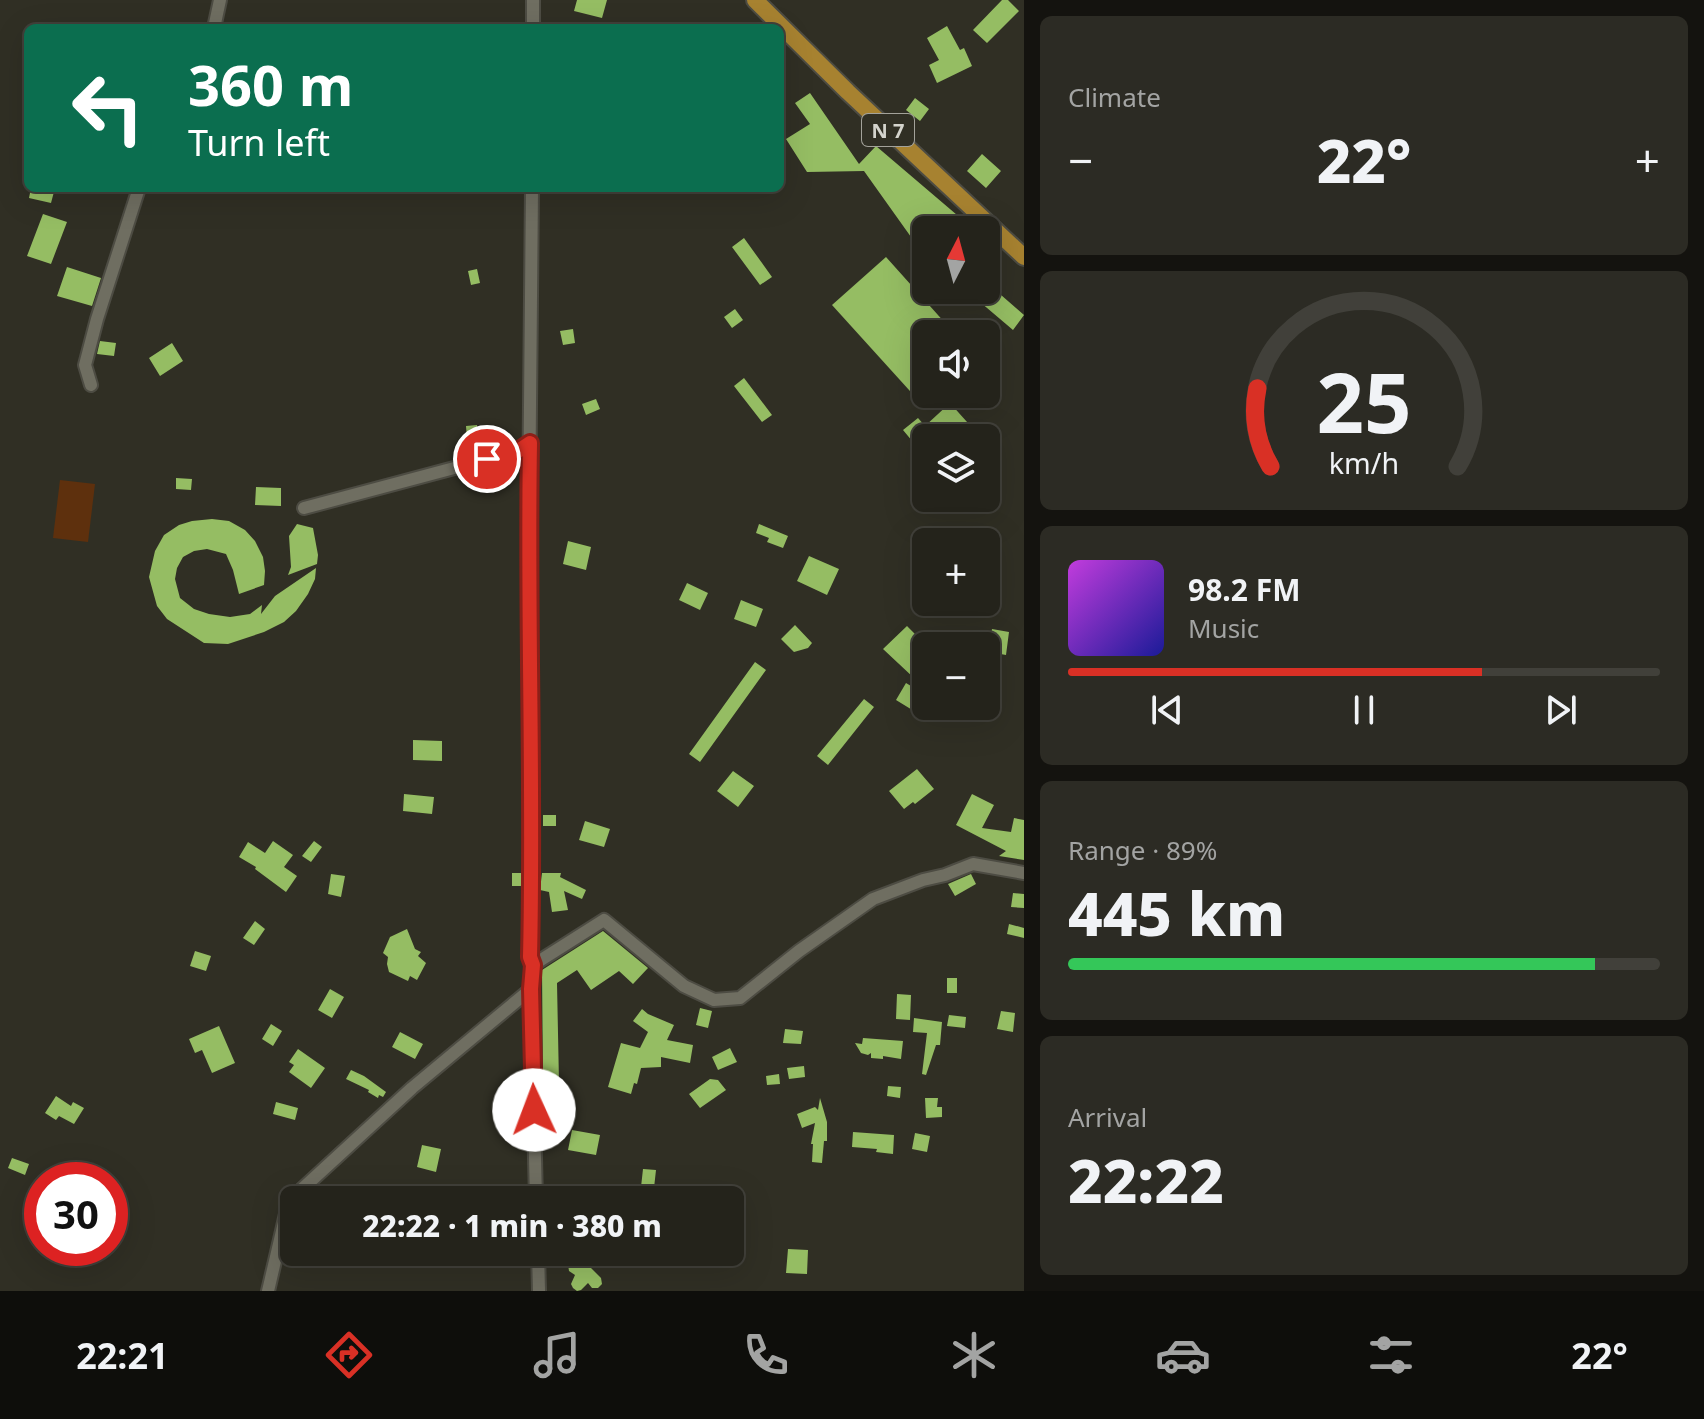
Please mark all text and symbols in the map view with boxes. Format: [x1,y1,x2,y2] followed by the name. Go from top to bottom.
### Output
[188,46,353,122] text: 360 m
[56,56,160,160] icon: left
[1068,79,1161,115] text: Climate
[862,114,914,146] road number: N 7
[188,118,330,167] text: Turn left
[1317,119,1411,201] text: 22°
[1068,130,1093,190] text: −
[1635,130,1660,190] text: +
[912,216,1000,304] north arrow
[912,216,1000,720] map controls
[912,320,1000,408] button: sound
[1316,343,1412,456] text: 25
[912,424,1000,512] button: layers
[453,425,521,493] pin
[465,437,509,481] icon: arrive
[1329,443,1399,482] text: km/h
[912,528,1000,616] button: +
[1188,569,1300,610] text: 98.2 FM
[1188,610,1259,646] text: Music
[912,632,1000,720] button: −
[1145,688,1189,732] icon: previous
[1342,688,1386,732] icon: pause
[1539,688,1583,732] icon: next
[1068,832,1217,868] text: Range · 89%
[1068,872,1285,954] text: 445 km
[492,1068,576,1152] position arrow
[1068,1099,1147,1135] text: Arrival
[1068,1139,1224,1221] text: 22:22
[24,1162,128,1266] speed limit sign: 30
[362,1205,662,1246] text: 22:22 · 1 min · 380 m
[321,1327,377,1383] icon: directions
[529,1327,585,1383] icon: music
[738,1327,794,1383] icon: phone
[946,1327,1002,1383] icon: climate
[1155,1327,1211,1383] icon: car
[1363,1327,1419,1383] icon: filters
[76,1331,169,1380] text: 22:21
[1571,1331,1628,1380] text: 22°

